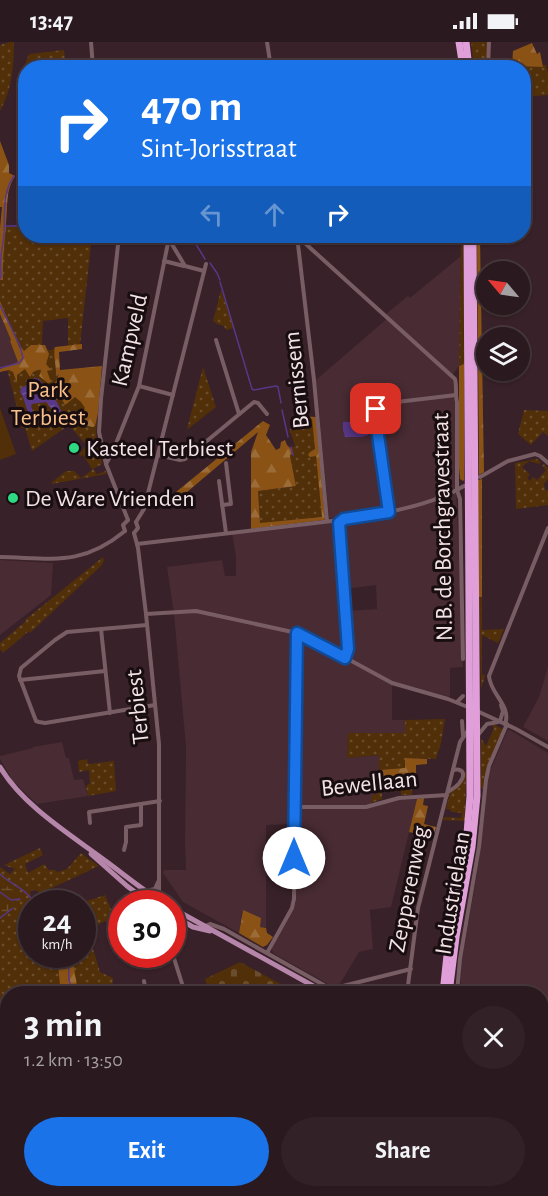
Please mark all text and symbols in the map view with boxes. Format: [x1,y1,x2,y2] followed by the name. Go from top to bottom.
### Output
[30,10,73,32] text: 13:47
[42,84,120,162] icon: right
[141,86,242,128] text: 470 m
[141,135,297,162] text: Sint-Jorisstraat
[195,198,228,231] icon: left
[258,198,291,231] icon: ahead
[321,198,354,231] icon: right
[476,261,530,315] north arrow
[476,261,530,381] map controls
[108,292,152,389] street label: Kampveld
[476,327,530,381] button: layers
[280,330,314,430] street label: Bernissem
[11,378,86,430] park label: Park Terbiest
[350,383,401,434] pin
[359,392,392,425] icon: arrive
[429,412,457,641] street label: N.B. de Borchgravestraat
[86,437,233,461] place label: Kasteel Terbiest
[67,441,81,455] marker: Kasteel Terbiest
[25,487,195,511] place label: De Ware Vrienden
[6,491,20,505] marker: De Ware Vrienden
[122,668,154,745] street label: Terbiest
[320,767,418,801] street label: Bewellaan
[385,824,433,954] street label: Zepperenweg
[262,826,326,890] position arrow
[431,830,475,957] street label: Industrielaan
[108,890,186,968] speed limit sign: 30
[42,907,72,937] text: 24
[42,937,72,952] text: km/h
[462,1006,525,1069] button: close
[24,1007,102,1043] text: 3 min
[24,1050,123,1070] text: 1.2 km · 13:50
[24,1117,269,1186] button: Exit
[281,1117,525,1186] button: Share

